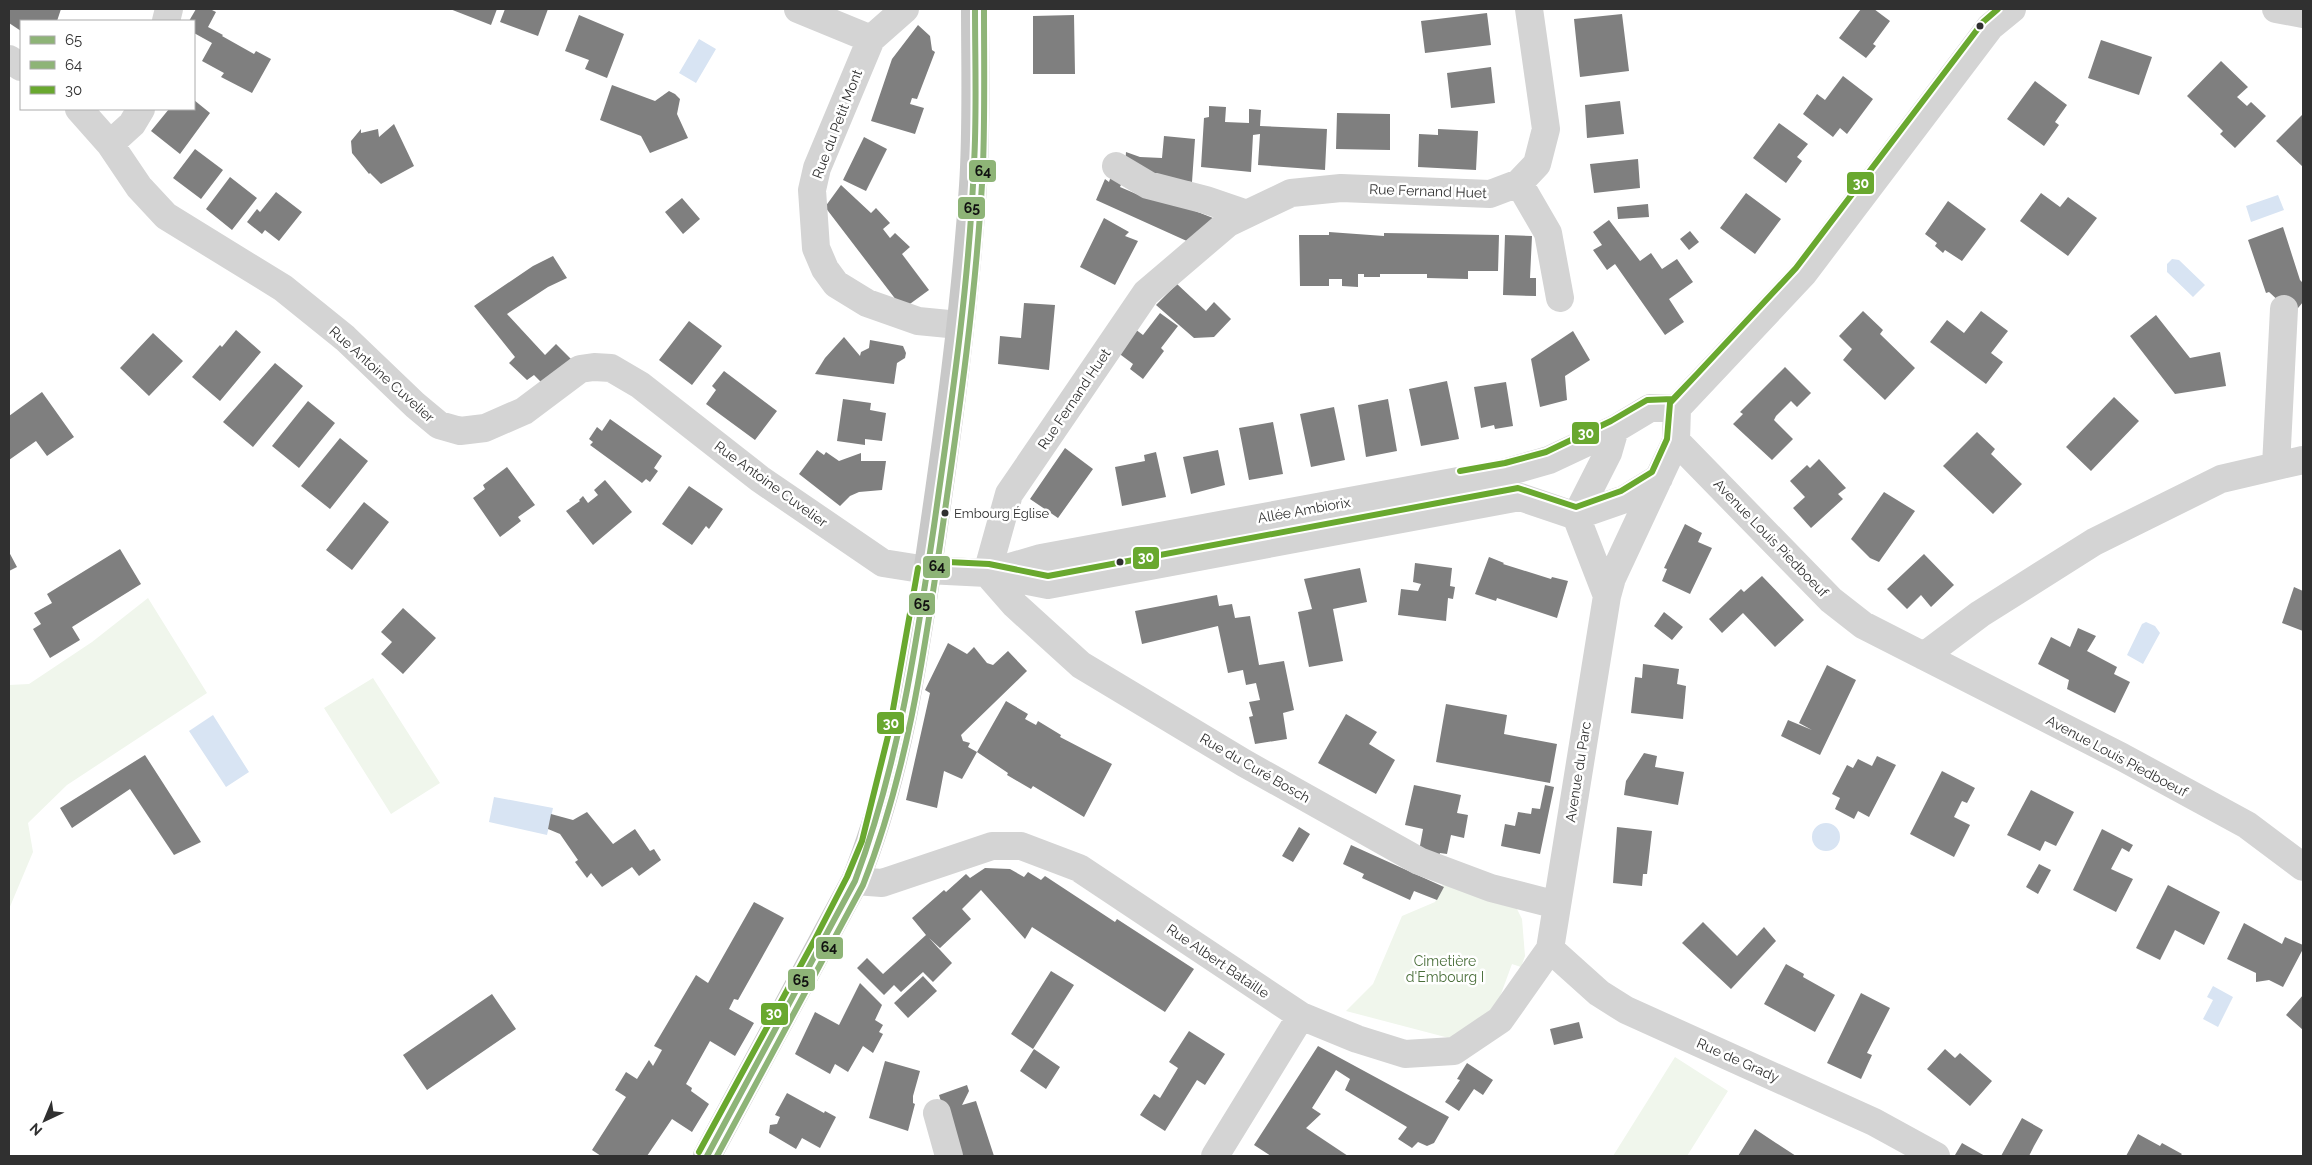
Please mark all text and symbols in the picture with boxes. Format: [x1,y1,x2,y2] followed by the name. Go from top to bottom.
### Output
[20,20,195,110] legend
[1975,21,1985,31] unlabelled marker
[65,31,82,49] text: 65
[65,56,82,74] text: 64
[809,67,865,181] street label: Rue du Petit Mont
[65,81,82,99] text: 30
[968,159,997,183] line badge: 64
[975,163,991,179] text: 64
[1846,171,1875,195] line badge: 30
[1853,175,1869,191] text: 30
[1369,181,1487,201] street label: Rue Fernand Huet
[957,196,986,220] line badge: 65
[964,200,980,216] text: 65
[326,323,438,425] street label: Rue Antoine Cuvelier
[1034,345,1114,452] street label: Rue Fernand Huet
[1571,421,1600,445] line badge: 30
[1578,425,1594,441] text: 30
[711,438,831,530] street label: Rue Antoine Cuvelier
[1711,476,1832,601] street label: Avenue Louis Piedboeuf
[1256,494,1352,526] street label: Allée Ambiorix
[954,506,1049,521] place label: Embourg Église
[940,508,950,518] marker: Embourg Église
[1132,546,1160,570] line badge: 30
[1138,549,1154,565] text: 30
[922,555,951,579] line badge: 64
[1115,557,1125,567] unlabelled marker
[929,558,945,574] text: 64
[908,592,936,616] line badge: 65
[914,596,930,612] text: 65
[876,711,905,735] line badge: 30
[2044,712,2192,801] street label: Avenue Louis Piedboeuf
[883,715,899,731] text: 30
[1562,720,1594,824] street label: Avenue du Parc
[1197,730,1313,806] street label: Rue du Curé Bosch
[1164,921,1272,1001] street label: Rue Albert Bataille
[815,936,844,960] line badge: 64
[821,939,837,955] text: 64
[1406,953,1484,985] park label: Cimetière d'Embourg I
[787,968,816,992] line badge: 65
[793,972,809,988] text: 65
[760,1002,789,1026] line badge: 30
[766,1005,782,1021] text: 30
[1694,1035,1782,1085] street label: Rue de Grady
[20,1095,70,1145] north arrow
[27,1120,45,1139] text: N

